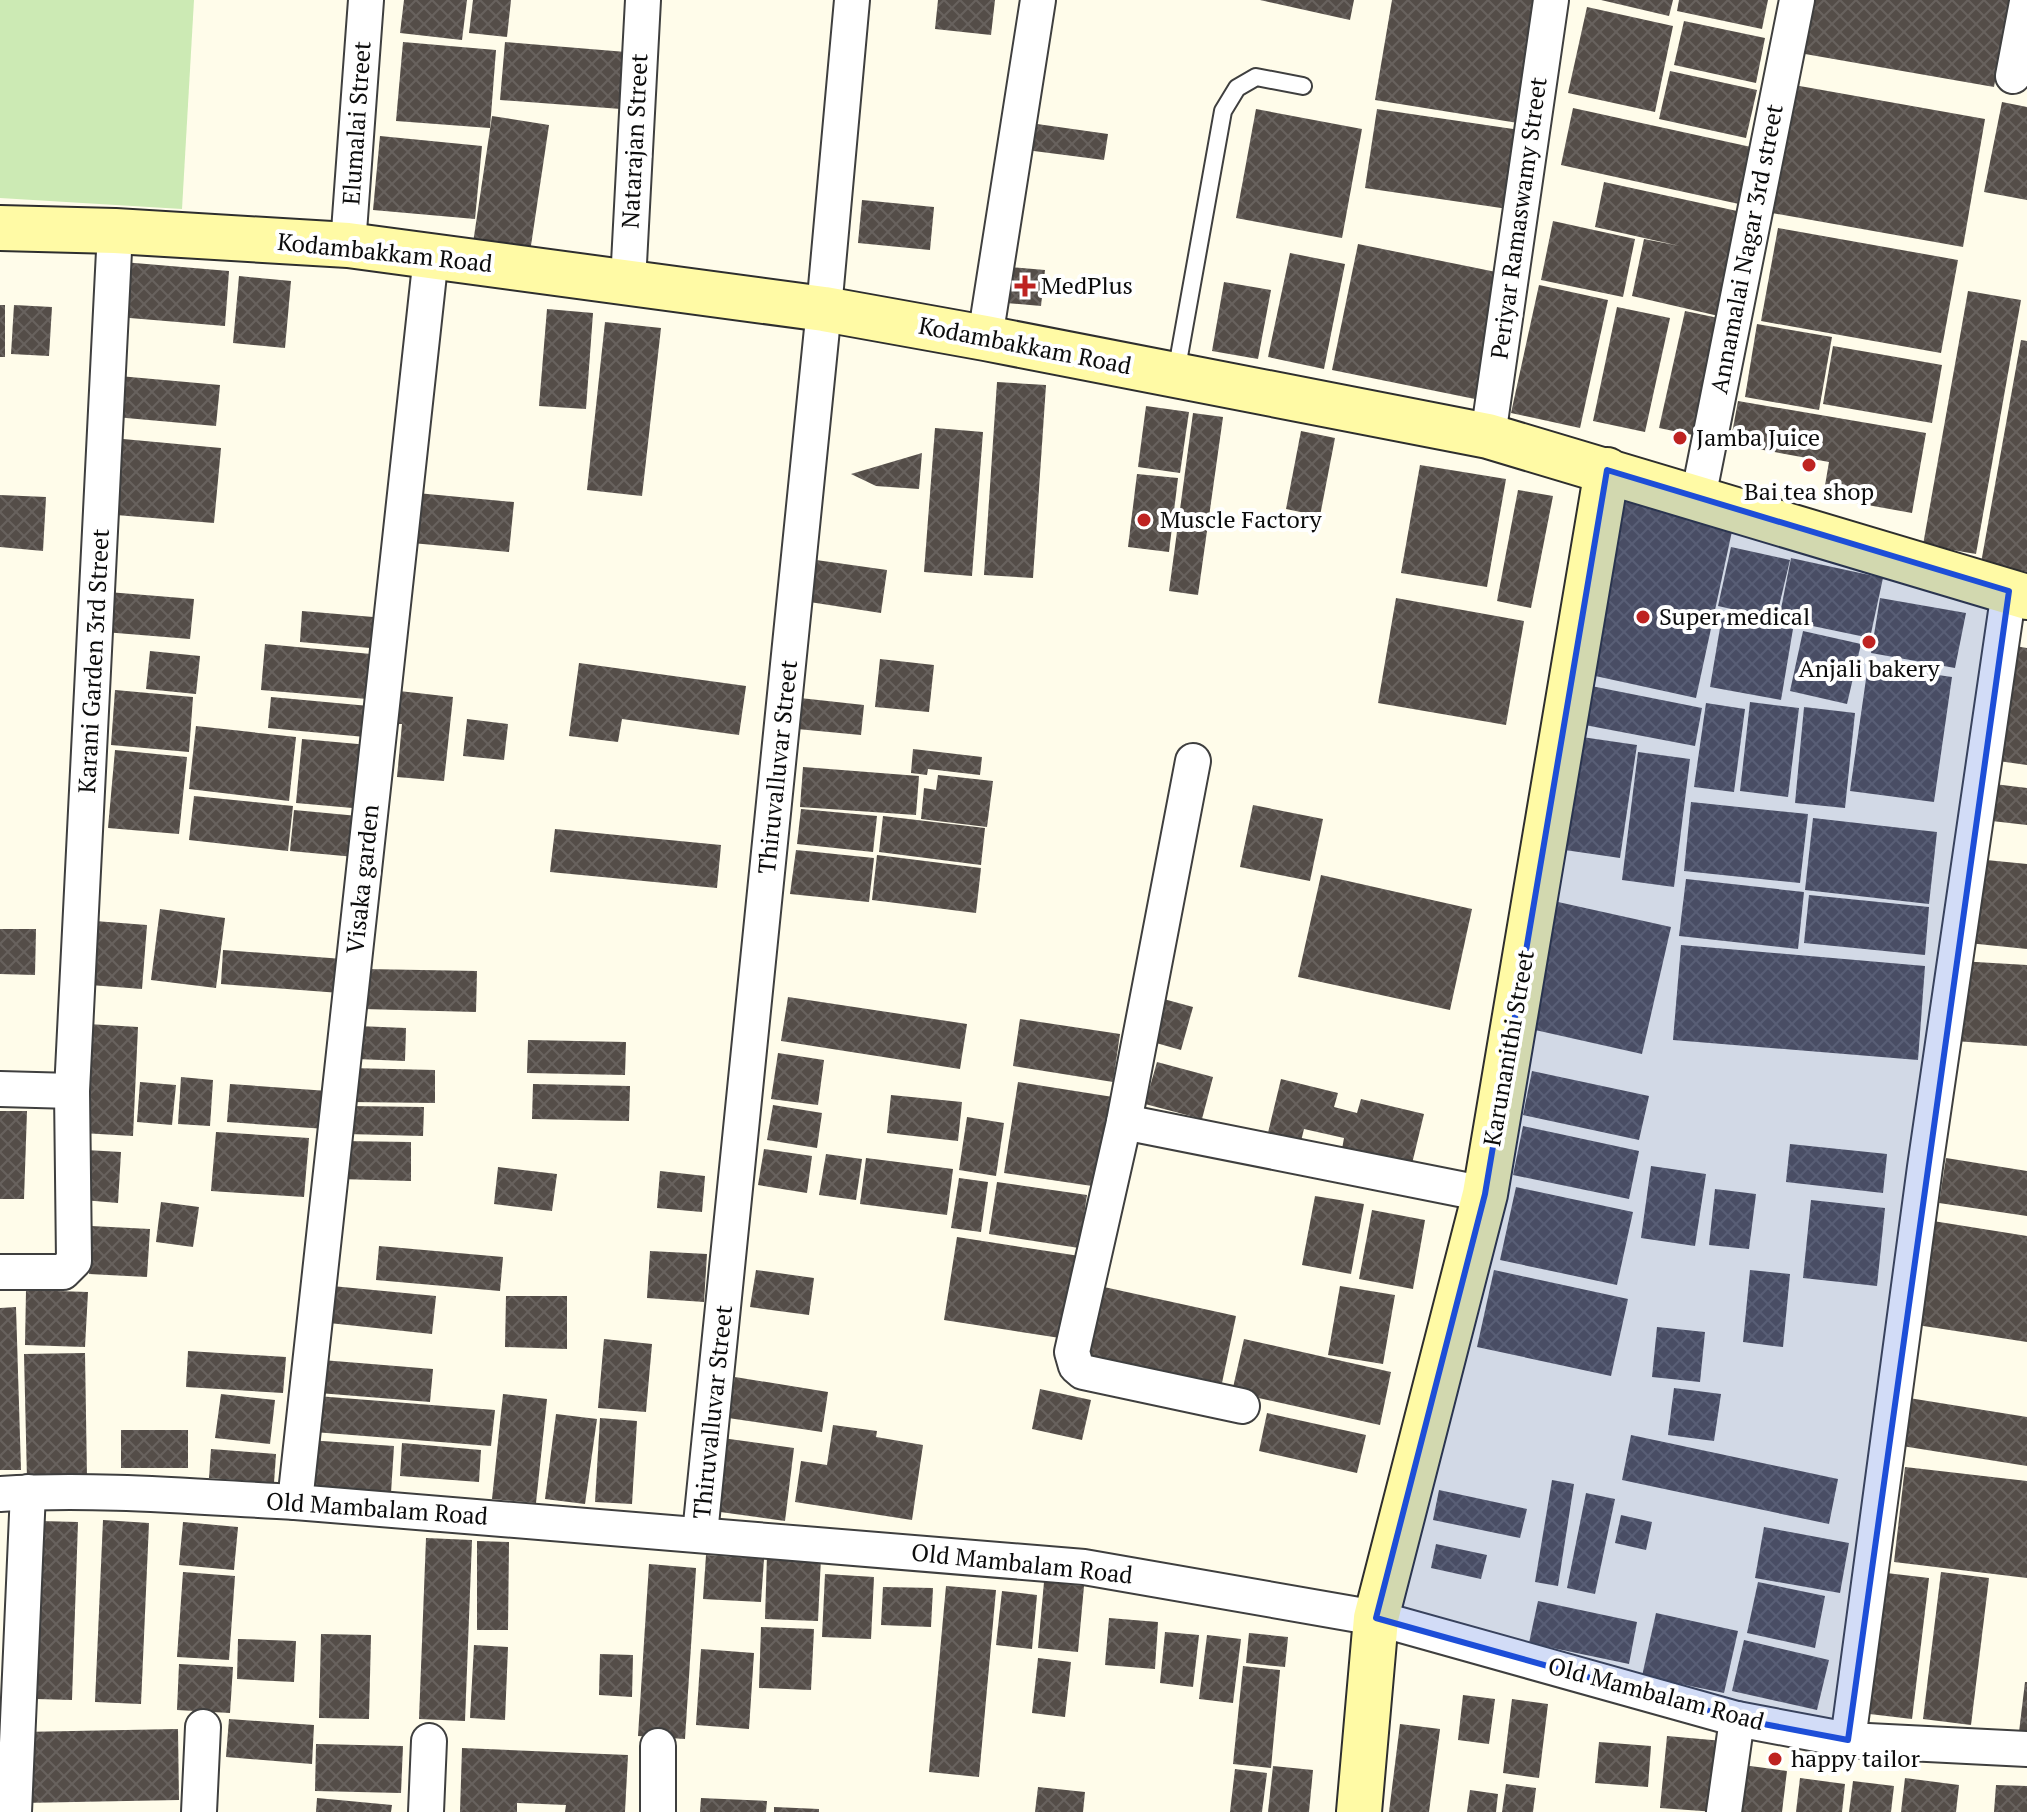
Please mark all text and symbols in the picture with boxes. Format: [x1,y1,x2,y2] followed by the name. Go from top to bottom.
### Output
[334,40,378,206] street label: Elumalai Street
[613,53,655,229] street label: Natarajan Street
[1482,75,1554,361] street label: Periyar Ramaswamy Street
[1702,101,1790,396] street label: Annamalai Nagar 3rd street
[276,225,494,279] street label: Kodambakkam Road
[1041,269,1133,301] place label: MedPlus
[1016,277,1034,295] marker: MedPlus
[916,309,1134,381] street label: Kodambakkam Road
[1696,421,1820,453] place label: Jamba Juice
[1671,429,1689,447] marker: Jamba Juice
[1800,456,1818,474] marker: Bai tea shop
[1744,475,1874,507] place label: Bai tea shop
[1160,503,1322,535] place label: Muscle Factory
[1135,511,1153,529] marker: Muscle Factory
[70,528,116,794] street label: Karani Garden 3rd Street
[1659,600,1810,632] place label: Super medical
[1634,608,1652,626] marker: Super medical
[1860,633,1878,651] marker: Anjali bakery
[1798,652,1940,684] place label: Anjali bakery
[750,658,804,876] street label: Thiruvalluvar Street
[338,803,386,955] street label: Visaka garden
[1475,947,1541,1148] street label: Karunanithi Street
[685,1303,739,1521] street label: Thiruvalluvar Street
[265,1484,489,1532] street label: Old Mambalam Road
[910,1535,1134,1591] street label: Old Mambalam Road
[1545,1649,1768,1737] street label: Old Mambalam Road
[1791,1742,1921,1774] place label: happy tailor
[1766,1750,1784,1768] marker: happy tailor

